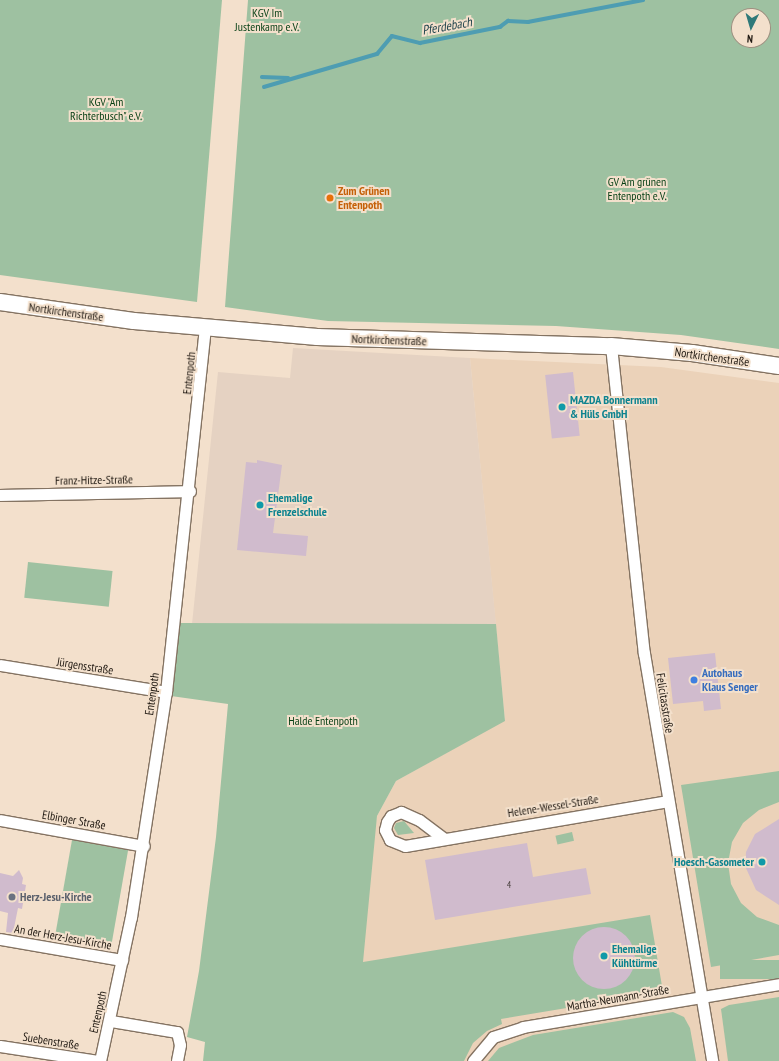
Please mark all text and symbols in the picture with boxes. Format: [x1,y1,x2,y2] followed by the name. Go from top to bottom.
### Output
[235,6,299,34] park label: KGV Im Justenkamp e.V.
[731,8,771,48] north arrow
[421,15,473,39] water label: Pferdebach
[746,32,754,46] text: N
[69,95,143,123] park label: KGV "Am Richterbusch" e.V.
[607,175,667,203] park label: GV Am grünen Entenpoth e.V.
[338,184,390,212] place label: Zum Grünen Entenpoth
[325,193,335,203] marker: Zum Grünen Entenpoth
[28,300,104,324] street label: Nortkirchenstraße
[351,331,427,349] street label: Nortkirchenstraße
[674,345,750,369] street label: Nortkirchenstraße
[180,351,198,395] street label: Entenpoth
[570,393,658,421] place label: MAZDA Bonnermann & Hüls GmbH
[557,402,567,412] marker: MAZDA Bonnermann & Hüls GmbH
[55,472,133,488] street label: Franz-Hitze-Straße
[268,491,327,519] place label: Ehemalige Frenzelschule
[255,500,265,510] marker: Ehemalige Frenzelschule
[56,654,114,678] street label: Jürgensstraße
[702,666,758,694] place label: Autohaus Klaus Senger
[142,672,162,716] street label: Entenpoth
[653,672,677,734] street label: Felicitasstraße
[689,675,699,685] marker: Autohaus Klaus Senger
[288,714,358,728] park label: Halde Entenpoth
[506,792,600,820] street label: Helene-Wessel-Straße
[41,807,107,833] street label: Elbinger Straße
[674,855,754,869] place label: Hoesch-Gasometer
[757,857,767,867] marker: Hoesch-Gasometer
[507,879,511,891] house number: 4
[20,890,92,904] place label: Herz-Jesu-Kirche
[7,892,17,902] marker: Herz-Jesu-Kirche
[13,921,113,953] street label: An der Herz-Jesu-Kirche
[612,942,657,970] place label: Ehemalige Kühltürme
[599,951,609,961] marker: Ehemalige Kühltürme
[566,982,670,1014] street label: Martha-Neumann-Straße
[86,990,110,1034] street label: Entenpoth
[22,1029,80,1053] street label: Suebenstraße

